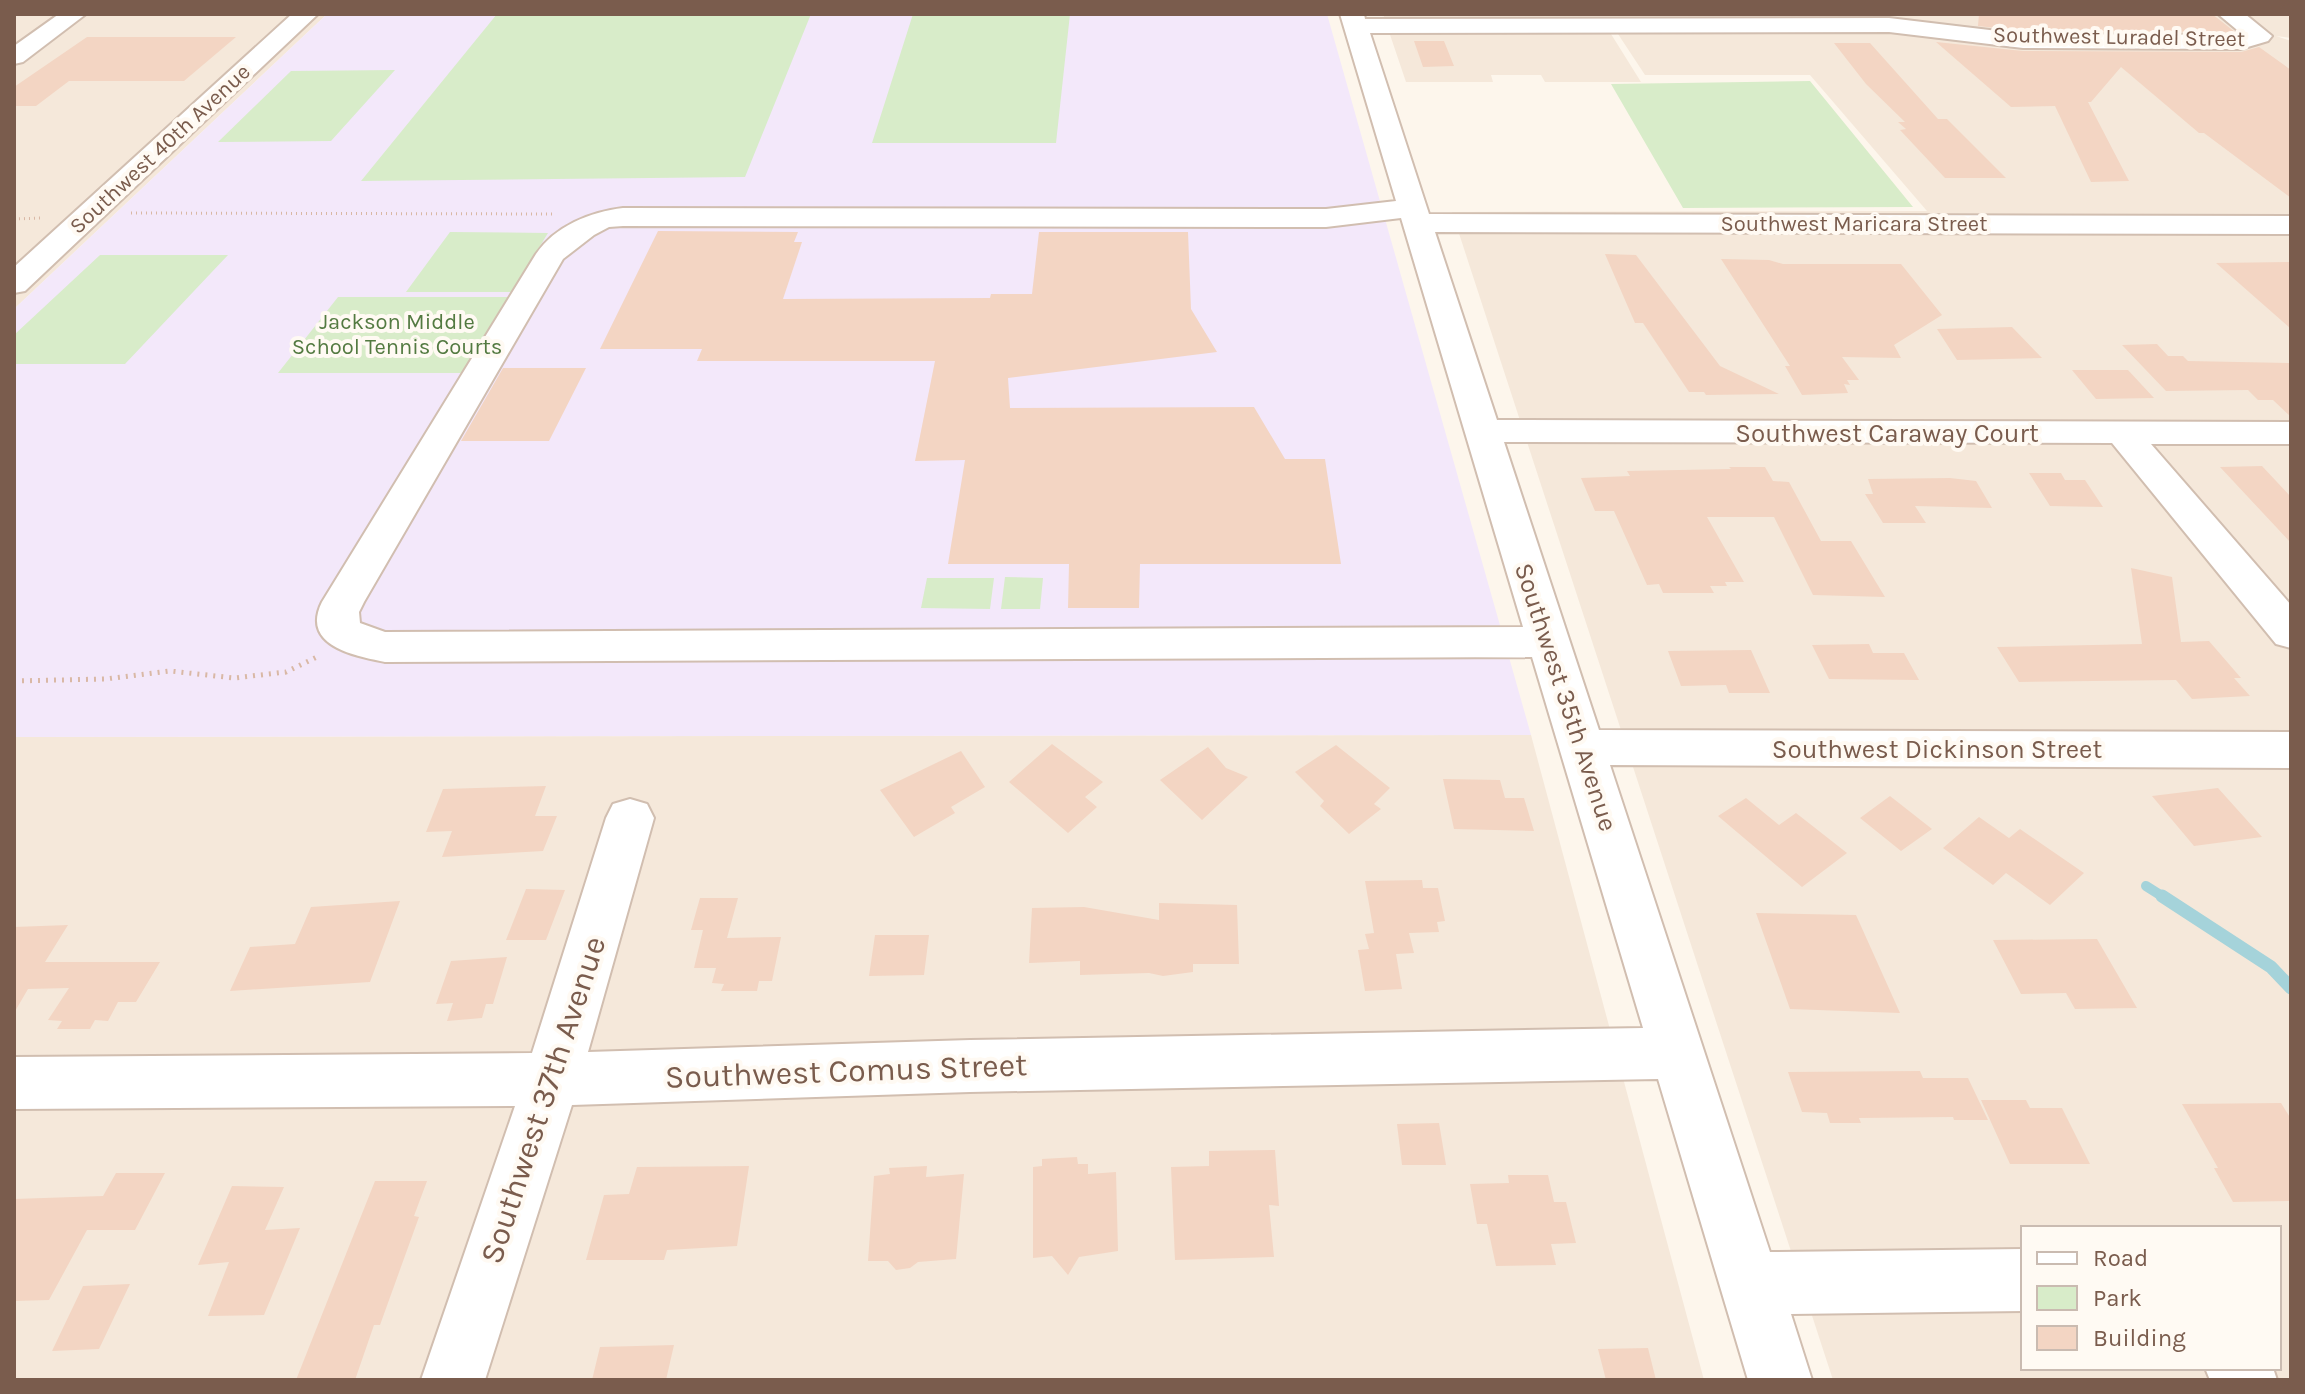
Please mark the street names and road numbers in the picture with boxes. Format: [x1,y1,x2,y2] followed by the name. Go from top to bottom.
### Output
[1993,22,2245,52] street label: Southwest Luradel Street
[64,59,256,239] street label: Southwest 40th Avenue
[1721,211,1987,237] street label: Southwest Maricara Street
[1735,418,2039,449] street label: Southwest Caraway Court
[1508,559,1624,835] street label: Southwest 35th Avenue
[1772,734,2102,765] street label: Southwest Dickinson Street
[473,932,613,1268] street label: Southwest 37th Avenue
[664,1046,1028,1096] street label: Southwest Comus Street

